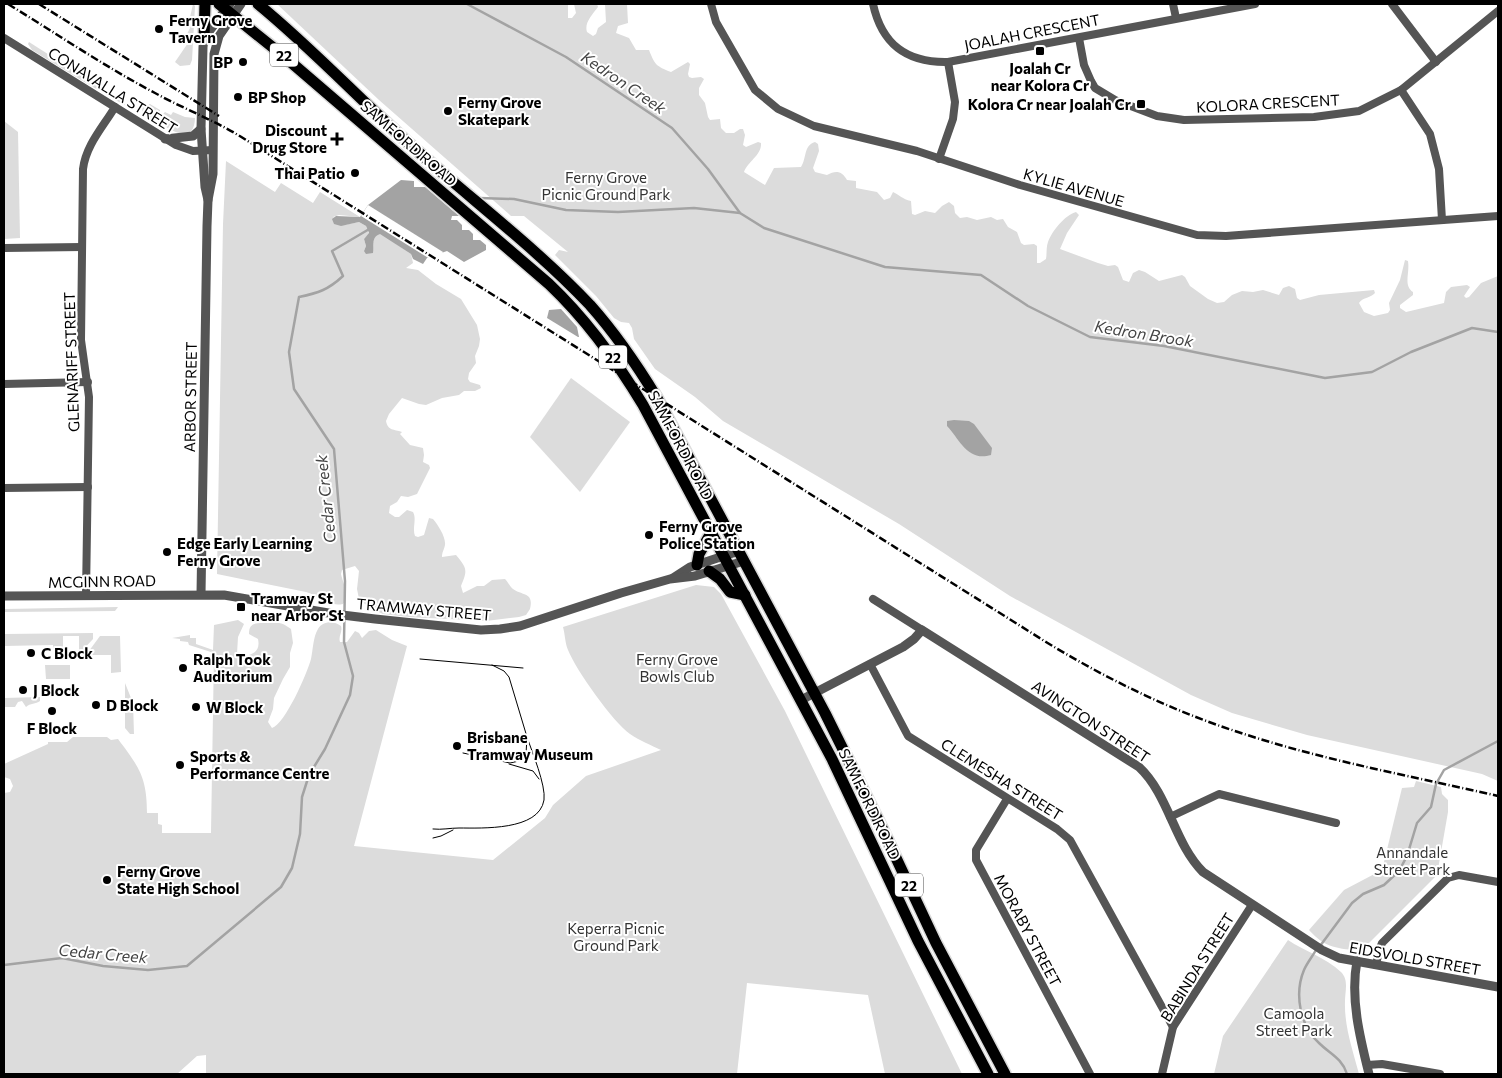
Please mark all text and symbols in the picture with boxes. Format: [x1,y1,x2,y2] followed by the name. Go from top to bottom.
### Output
[963,10,1102,54] street label: JOALAH CRESCENT
[169,11,253,46] place label: Ferny Grove Tavern
[153,23,165,35] marker: Ferny Grove Tavern
[45,43,181,137] street label: CONAVALLA STREET
[270,44,298,66] road number: 22
[1034,45,1046,57] marker: Joalah Cr near Kolora Cr
[578,47,670,118] water label: Kedron Creek
[213,53,233,71] place label: BP
[237,56,249,68] marker: BP
[991,59,1089,94] place label: Joalah Cr near Kolora Cr
[248,88,306,106] place label: BP Shop
[1196,90,1341,116] street label: KOLORA CRESCENT
[232,91,244,103] marker: BP Shop
[458,93,542,128] place label: Ferny Grove Skatepark
[968,95,1131,113] place label: Kolora Cr near Joalah Cr
[357,96,461,190] street label: SAMFORD ROAD
[1135,98,1147,110] marker: Kolora Cr near Joalah Cr
[442,105,454,117] marker: Ferny Grove Skatepark
[252,121,327,156] place label: Discount Drug Store
[331,133,343,145] marker: Discount Drug Store
[275,164,345,182] place label: Thai Patio
[1022,164,1127,210] street label: KYLIE AVENUE
[349,167,361,179] marker: Thai Patio
[541,168,671,203] park label: Ferny Grove Picnic Ground Park
[60,291,82,432] street label: GLENARIFF STREET
[1093,316,1195,350] water label: Kedron Brook
[180,341,200,453] street label: ARBOR STREET
[599,346,627,368] road number: 22
[645,387,717,503] street label: SAMFORD ROAD
[311,453,339,544] water label: Cedar Creek
[659,517,755,552] place label: Ferny Grove Police Station
[643,529,655,541] marker: Ferny Grove Police Station
[177,534,312,569] place label: Edge Early Learning Ferny Grove
[161,546,173,558] marker: Edge Early Learning Ferny Grove
[48,571,156,591] street label: MCGINN ROAD
[251,589,344,624] place label: Tramway St near Arbor St
[356,594,493,624] street label: TRAMWAY STREET
[235,601,247,613] marker: Tramway St near Arbor St
[41,644,93,662] place label: C Block
[25,647,37,659] marker: C Block
[193,650,272,685] place label: Ralph Took Auditorium
[636,650,718,685] park label: Ferny Grove Bowls Club
[177,662,189,674] marker: Ralph Took Auditorium
[1029,676,1154,766] street label: AVINGTON STREET
[33,681,80,699] place label: J Block
[17,684,29,696] marker: J Block
[106,696,159,714] place label: D Block
[206,698,264,716] place label: W Block
[90,699,102,711] marker: D Block
[190,701,202,713] marker: W Block
[46,705,58,717] marker: F Block
[27,719,78,737] place label: F Block
[467,728,593,763] place label: Brisbane Tramway Museum
[938,734,1066,824] street label: CLEMESHA STREET
[451,740,463,752] marker: Brisbane Tramway Museum
[835,746,905,862] street label: SAMFORD ROAD
[190,747,329,782] place label: Sports & Performance Centre
[174,759,186,771] marker: Sports & Performance Centre
[1374,843,1450,878] park label: Annandale Street Park
[117,862,239,897] place label: Ferny Grove State High School
[991,871,1065,990] street label: MORABY STREET
[101,874,113,886] marker: Ferny Grove State High School
[895,874,923,896] road number: 22
[1156,909,1238,1025] street label: BABINDA STREET
[567,919,665,954] park label: Keperra Picnic Ground Park
[1348,938,1482,978] street label: EIDSVOLD STREET
[58,940,149,966] water label: Cedar Creek
[1256,1004,1332,1039] park label: Camoola Street Park

